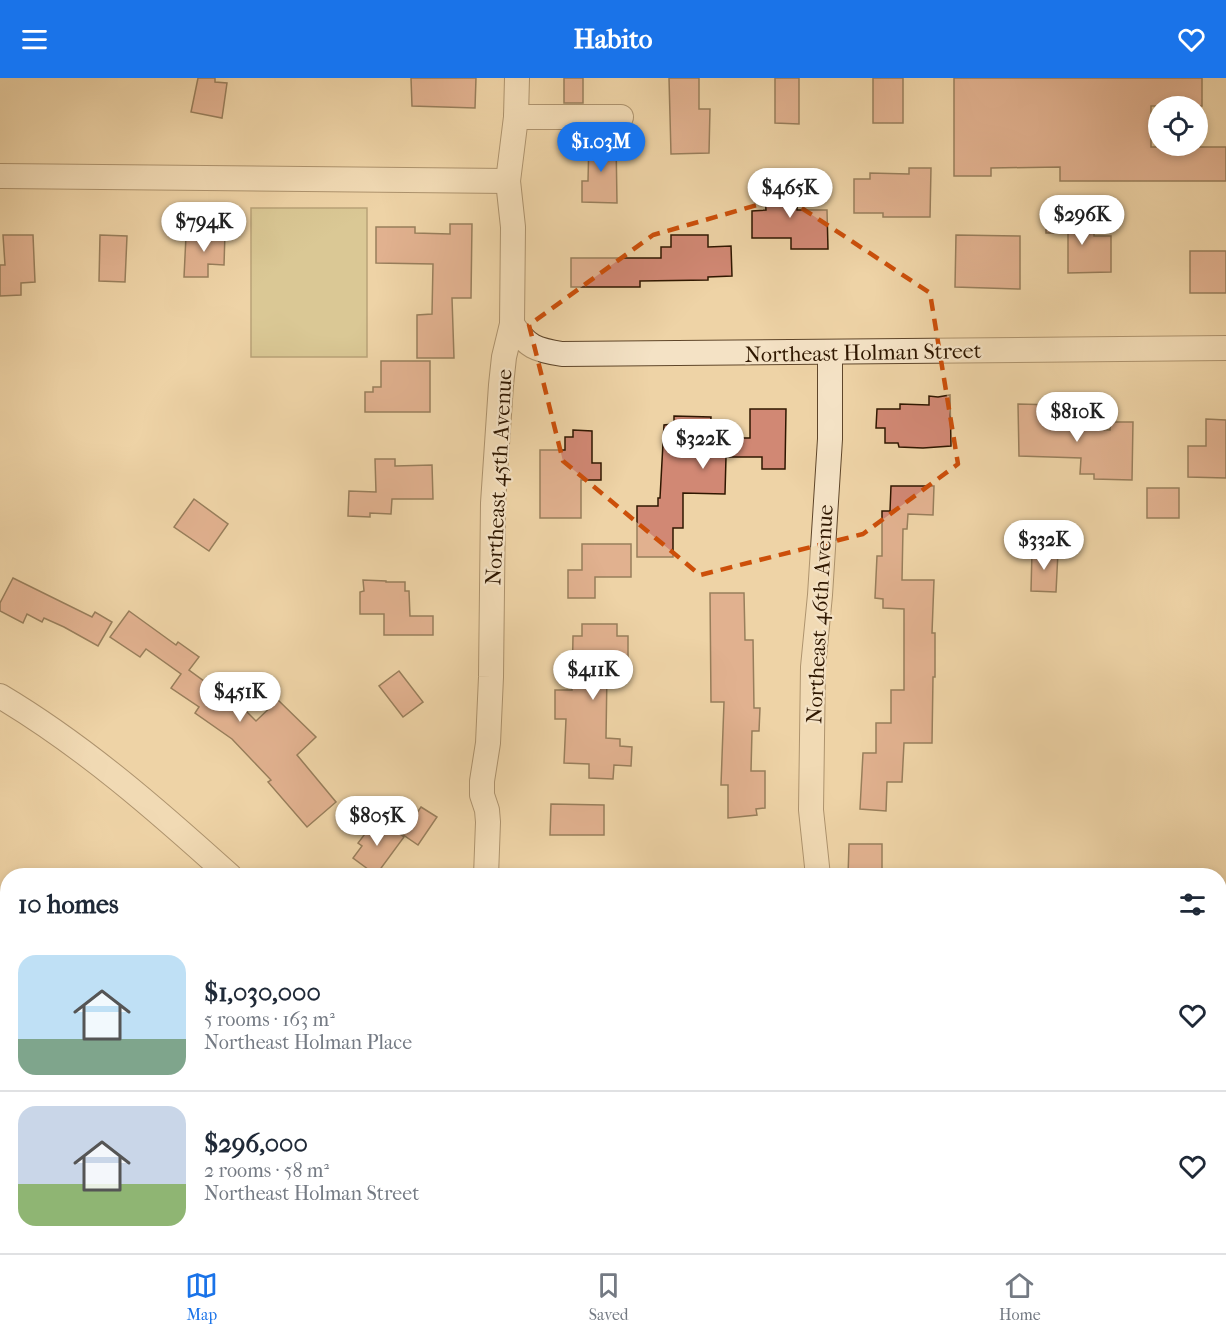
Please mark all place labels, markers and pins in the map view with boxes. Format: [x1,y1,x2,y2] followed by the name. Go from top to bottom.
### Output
[552,122,650,173] pin: $1.03M
[748,168,832,219] pin: $465K
[1040,195,1124,246] pin: $296K
[162,202,246,253] pin: $794K
[1035,392,1119,443] pin: $810K
[661,419,745,470] pin: $322K
[1002,520,1086,571] pin: $332K
[551,650,635,701] pin: $411K
[198,672,282,723] pin: $451K
[335,796,419,847] pin: $805K

